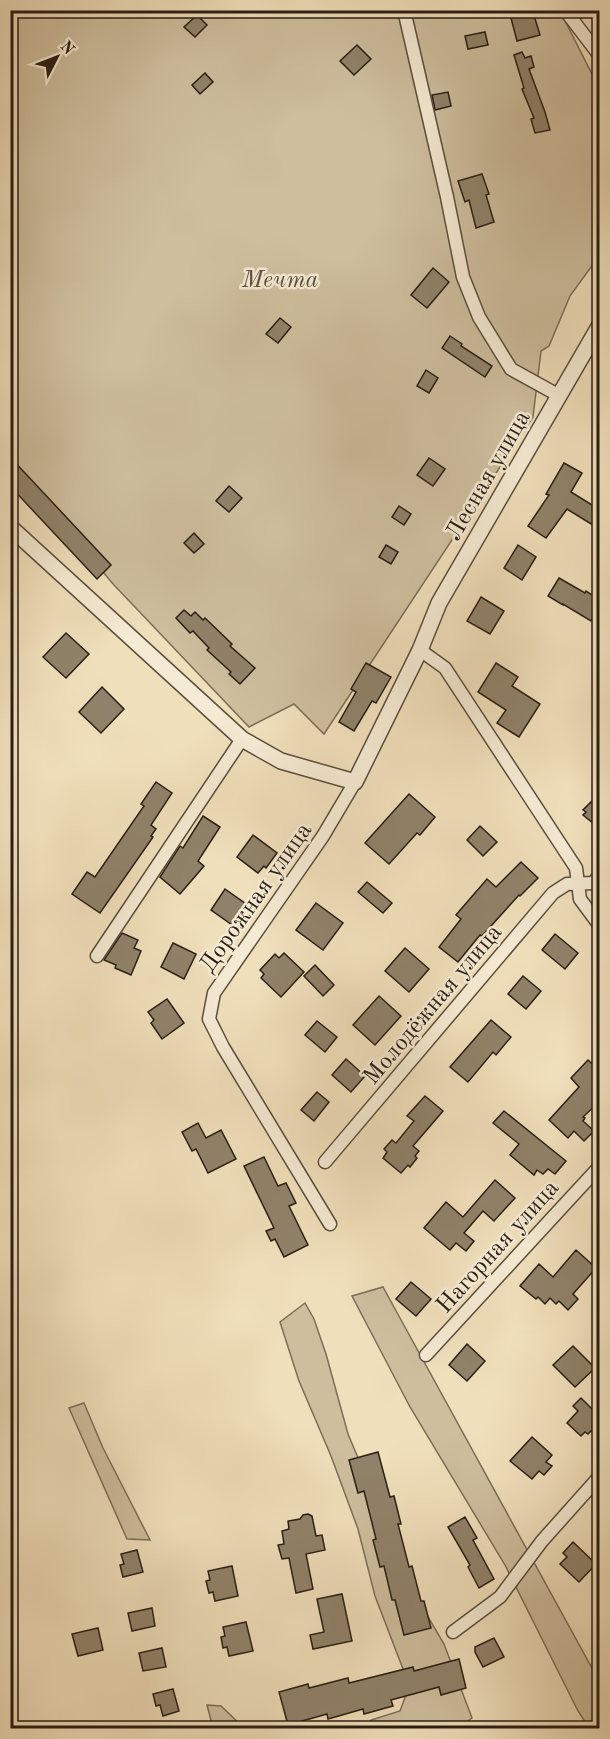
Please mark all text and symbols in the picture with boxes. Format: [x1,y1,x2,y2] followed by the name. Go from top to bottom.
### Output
[27,27,87,87] north arrow
[57,38,77,59] text: N
[241,269,318,293] park label: Мечта
[442,407,536,545] street label: Лесная улица
[196,819,317,977] street label: Дорожная улица
[360,920,507,1090] street label: Молодёжная улица
[433,1176,564,1319] street label: Нагорная улица

